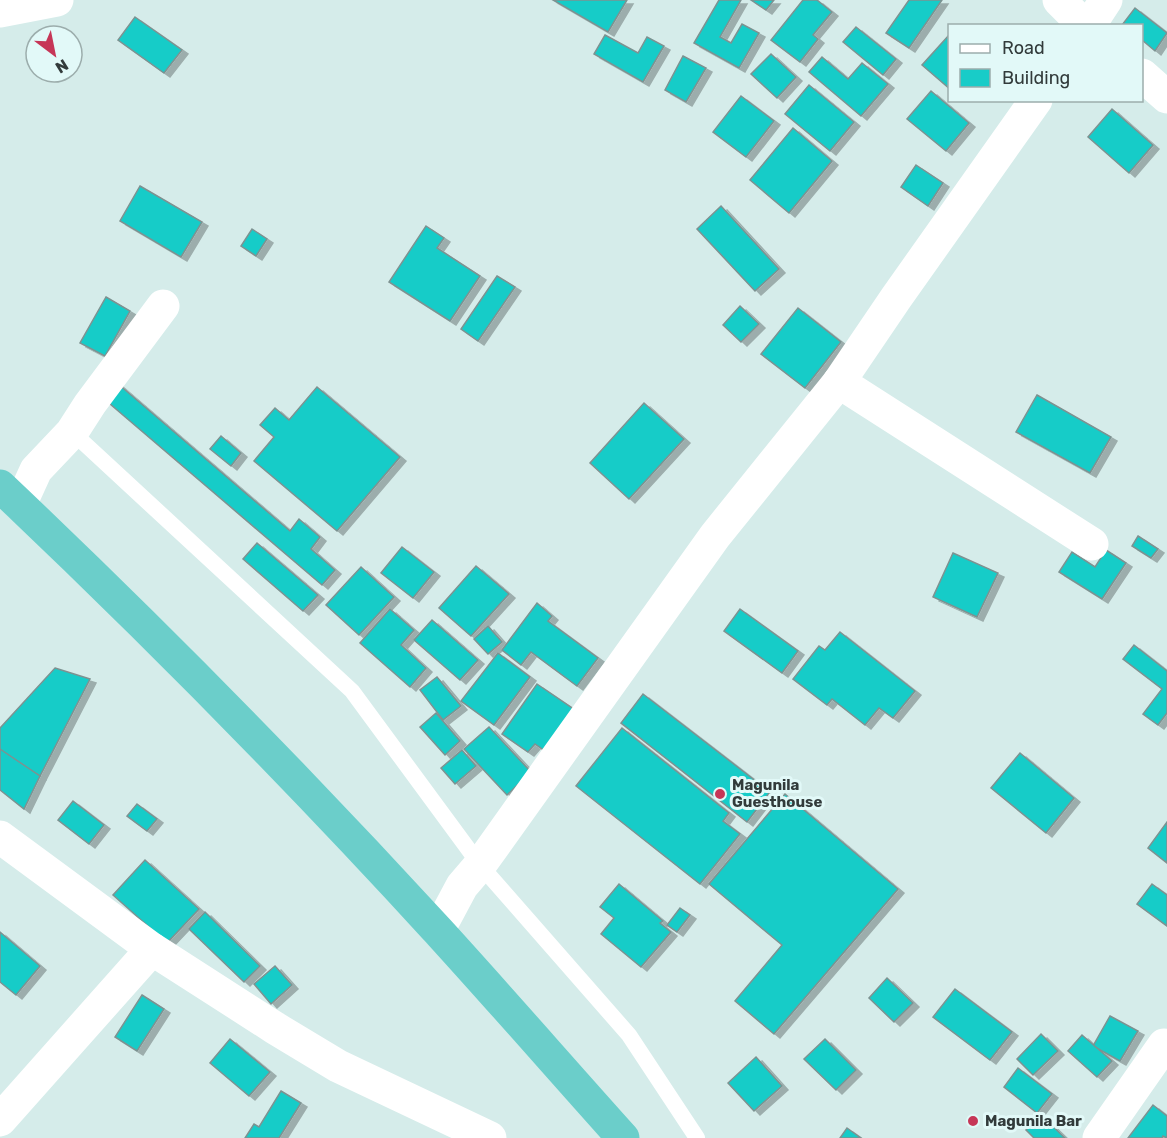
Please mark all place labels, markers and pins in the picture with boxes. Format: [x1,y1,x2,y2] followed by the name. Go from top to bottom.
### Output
[732,776,822,811] place label: Magunila Guesthouse
[713,787,727,801] marker: Magunila Guesthouse
[985,1112,1082,1130] place label: Magunila Bar
[966,1114,980,1128] marker: Magunila Bar

